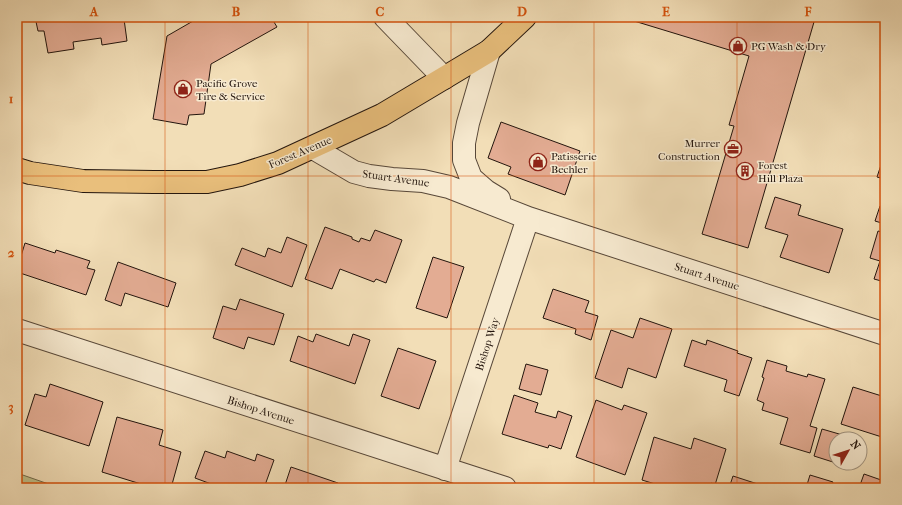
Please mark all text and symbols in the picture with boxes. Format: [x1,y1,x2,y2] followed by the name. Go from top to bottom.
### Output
[89,4,99,19] text: A
[232,4,241,19] text: B
[376,4,385,19] text: C
[517,4,527,19] text: D
[662,4,670,19] text: E
[804,4,812,19] text: F
[728,36,748,56] shop icon: PG Wash & Dry
[751,40,827,53] place label: PG Wash & Dry
[196,77,266,103] place label: Pacific Grove Tire & Service
[173,79,193,99] shop icon: Pacific Grove Tire & Service
[9,91,14,106] text: 1
[267,133,334,172] street label: Forest Avenue
[658,137,721,163] place label: Murrer Construction
[723,139,743,159] office icon: Murrer Construction
[551,150,597,176] place label: Patisserie Bechler
[528,152,548,172] shop icon: Patisserie Bechler
[758,159,804,185] place label: Forest Hill Plaza
[735,161,755,181] building icon: Forest Hill Plaza
[362,167,431,190] street label: Stuart Avenue
[8,245,15,260] text: 2
[673,260,741,293] street label: Stuart Avenue
[473,315,503,372] street label: Bishop Way
[226,393,297,428] street label: Bishop Avenue
[8,399,14,415] text: 3
[828,431,868,471] north arrow
[848,438,863,453] text: N

